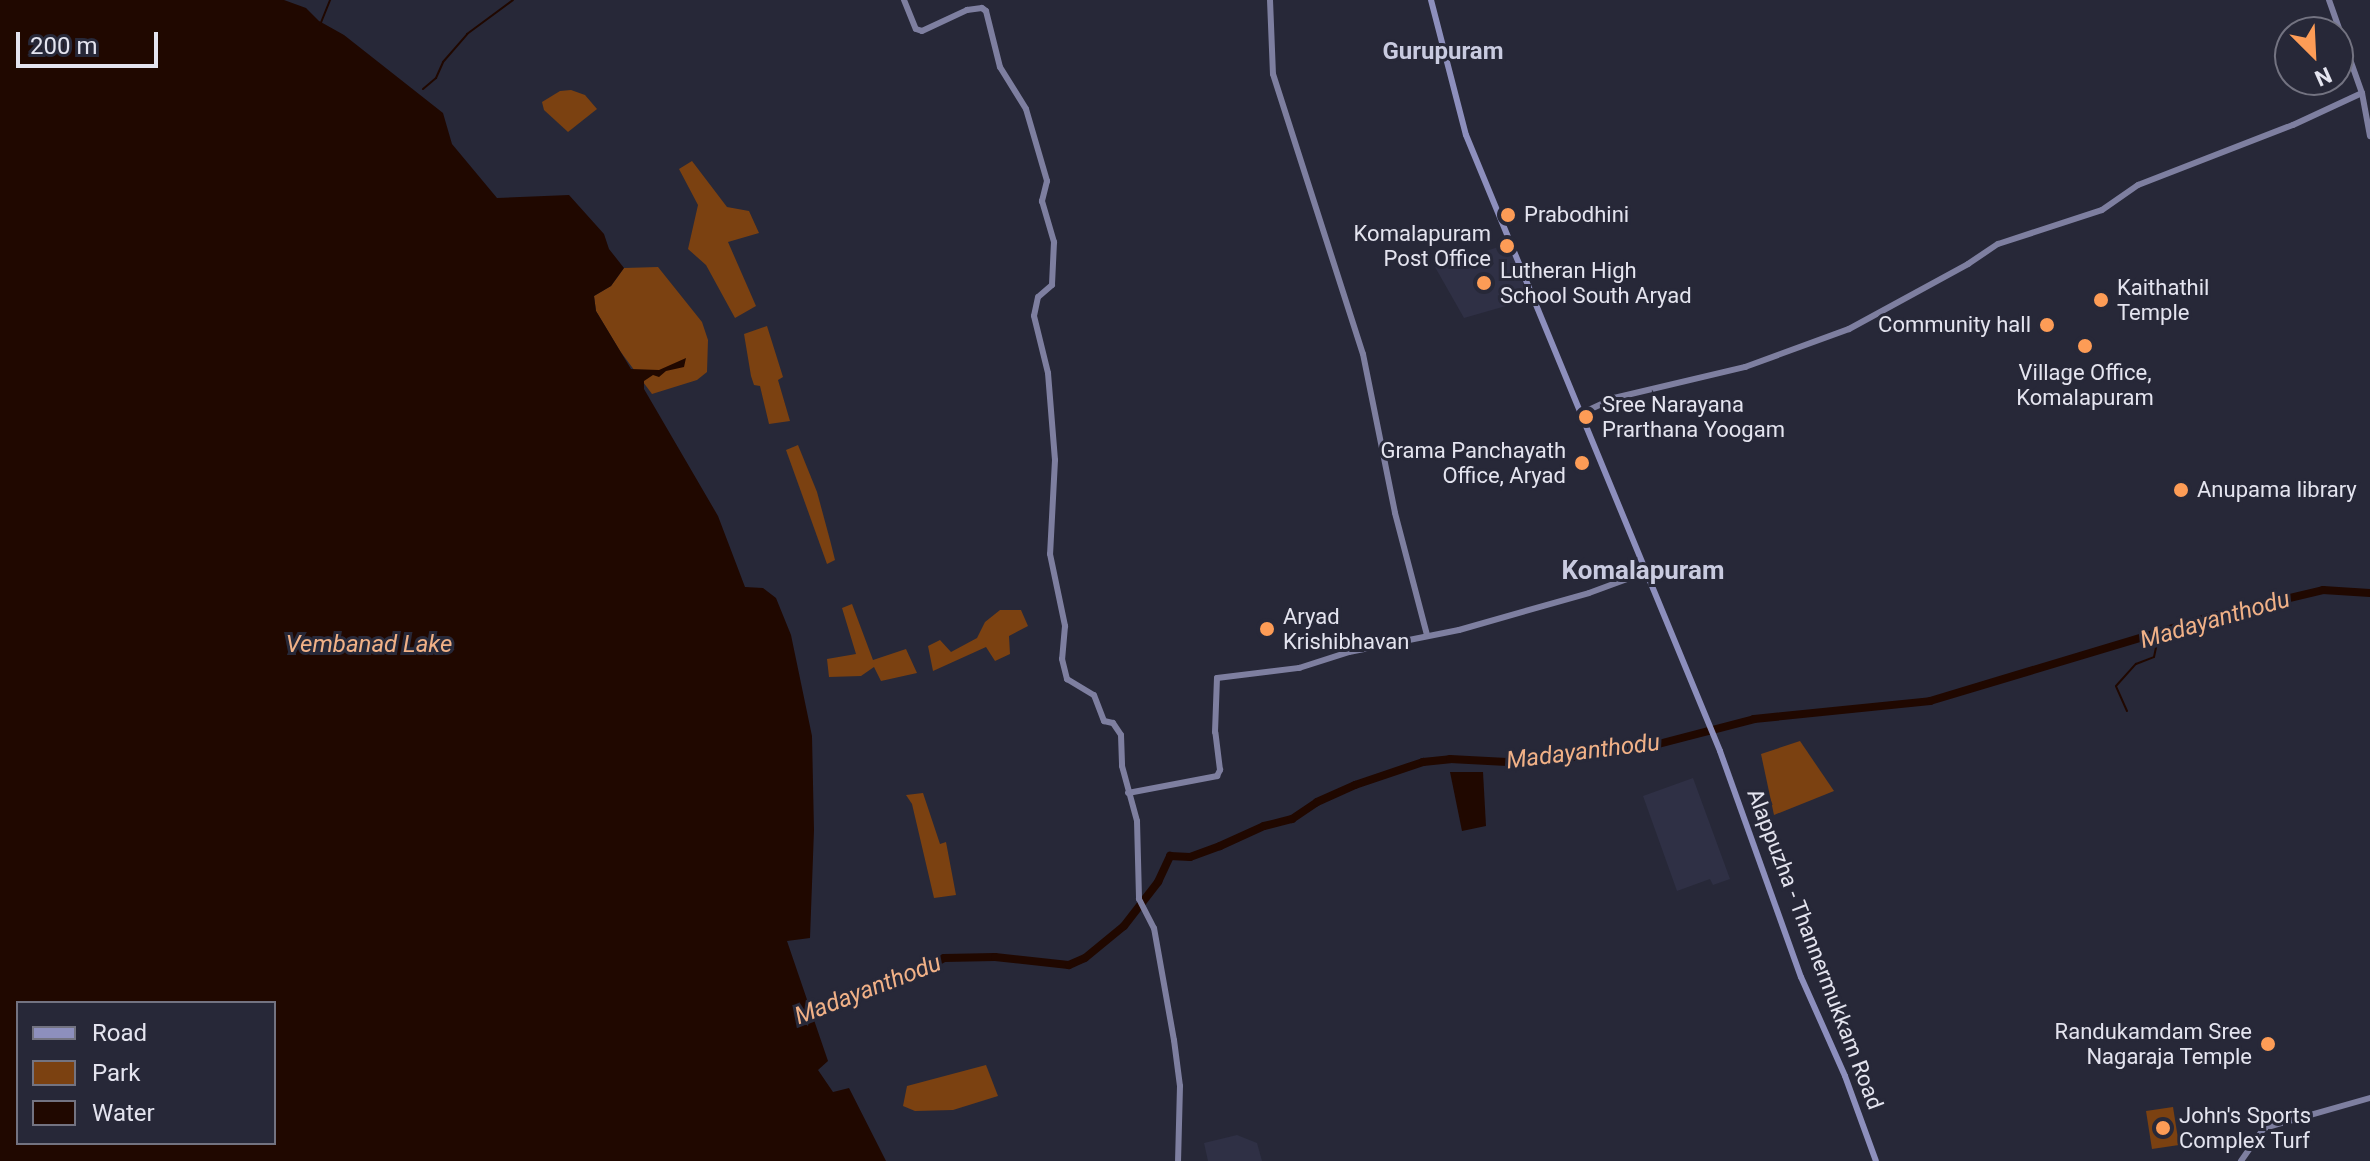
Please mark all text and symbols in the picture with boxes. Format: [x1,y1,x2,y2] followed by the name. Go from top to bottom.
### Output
[20,16,162,66] scale bar
[2274,16,2354,96] north arrow
[30,32,97,60] text: 200 m
[1382,38,1504,66] district label: Gurupuram
[2311,62,2335,91] text: N
[1524,202,1629,228] place label: Prabodhini
[1499,206,1517,224] marker: Prabodhini
[1354,220,1491,272] place label: Komalapuram Post Office
[1498,237,1516,255] marker: Komalapuram Post Office
[1500,257,1692,308] place label: Lutheran High School South Aryad
[1475,274,1493,292] marker: Lutheran High School South Aryad
[2117,274,2209,326] place label: Kaithathil Temple
[2092,291,2110,309] marker: Kaithathil Temple
[1878,312,2031,338] place label: Community hall
[2038,316,2056,334] marker: Community hall
[2076,337,2094,355] marker: Village Office, Komalapuram
[2016,359,2154,410] place label: Village Office, Komalapuram
[1602,391,1785,442] place label: Sree Narayana Prarthana Yoogam
[1577,408,1595,426] marker: Sree Narayana Prarthana Yoogam
[1380,437,1566,488] place label: Grama Panchayath Office, Aryad
[1573,454,1591,472] marker: Grama Panchayath Office, Aryad
[2197,477,2357,503] place label: Anupama library
[2172,481,2190,499] marker: Anupama library
[1562,555,1724,587] district label: Komalapuram
[2137,585,2293,655] water label: Madayanthodu
[1283,603,1409,654] place label: Aryad Krishibhavan
[1258,620,1276,638] marker: Aryad Krishibhavan
[286,631,452,659] water label: Vembanad Lake
[1505,728,1661,776] water label: Madayanthodu
[1741,785,1889,1113] street label: Alappuzha - Thannermukkam Road
[791,949,945,1031] water label: Madayanthodu
[16,1001,276,1145] legend
[2055,1018,2252,1070] place label: Randukamdam Sree Nagaraja Temple
[92,1019,147,1047] text: Road
[2259,1035,2277,1053] marker: Randukamdam Sree Nagaraja Temple
[92,1059,140,1087] text: Park
[92,1099,155,1127] text: Water
[2179,1102,2311,1154] place label: John's Sports Complex Turf
[2154,1119,2172,1137] marker: John's Sports Complex Turf

